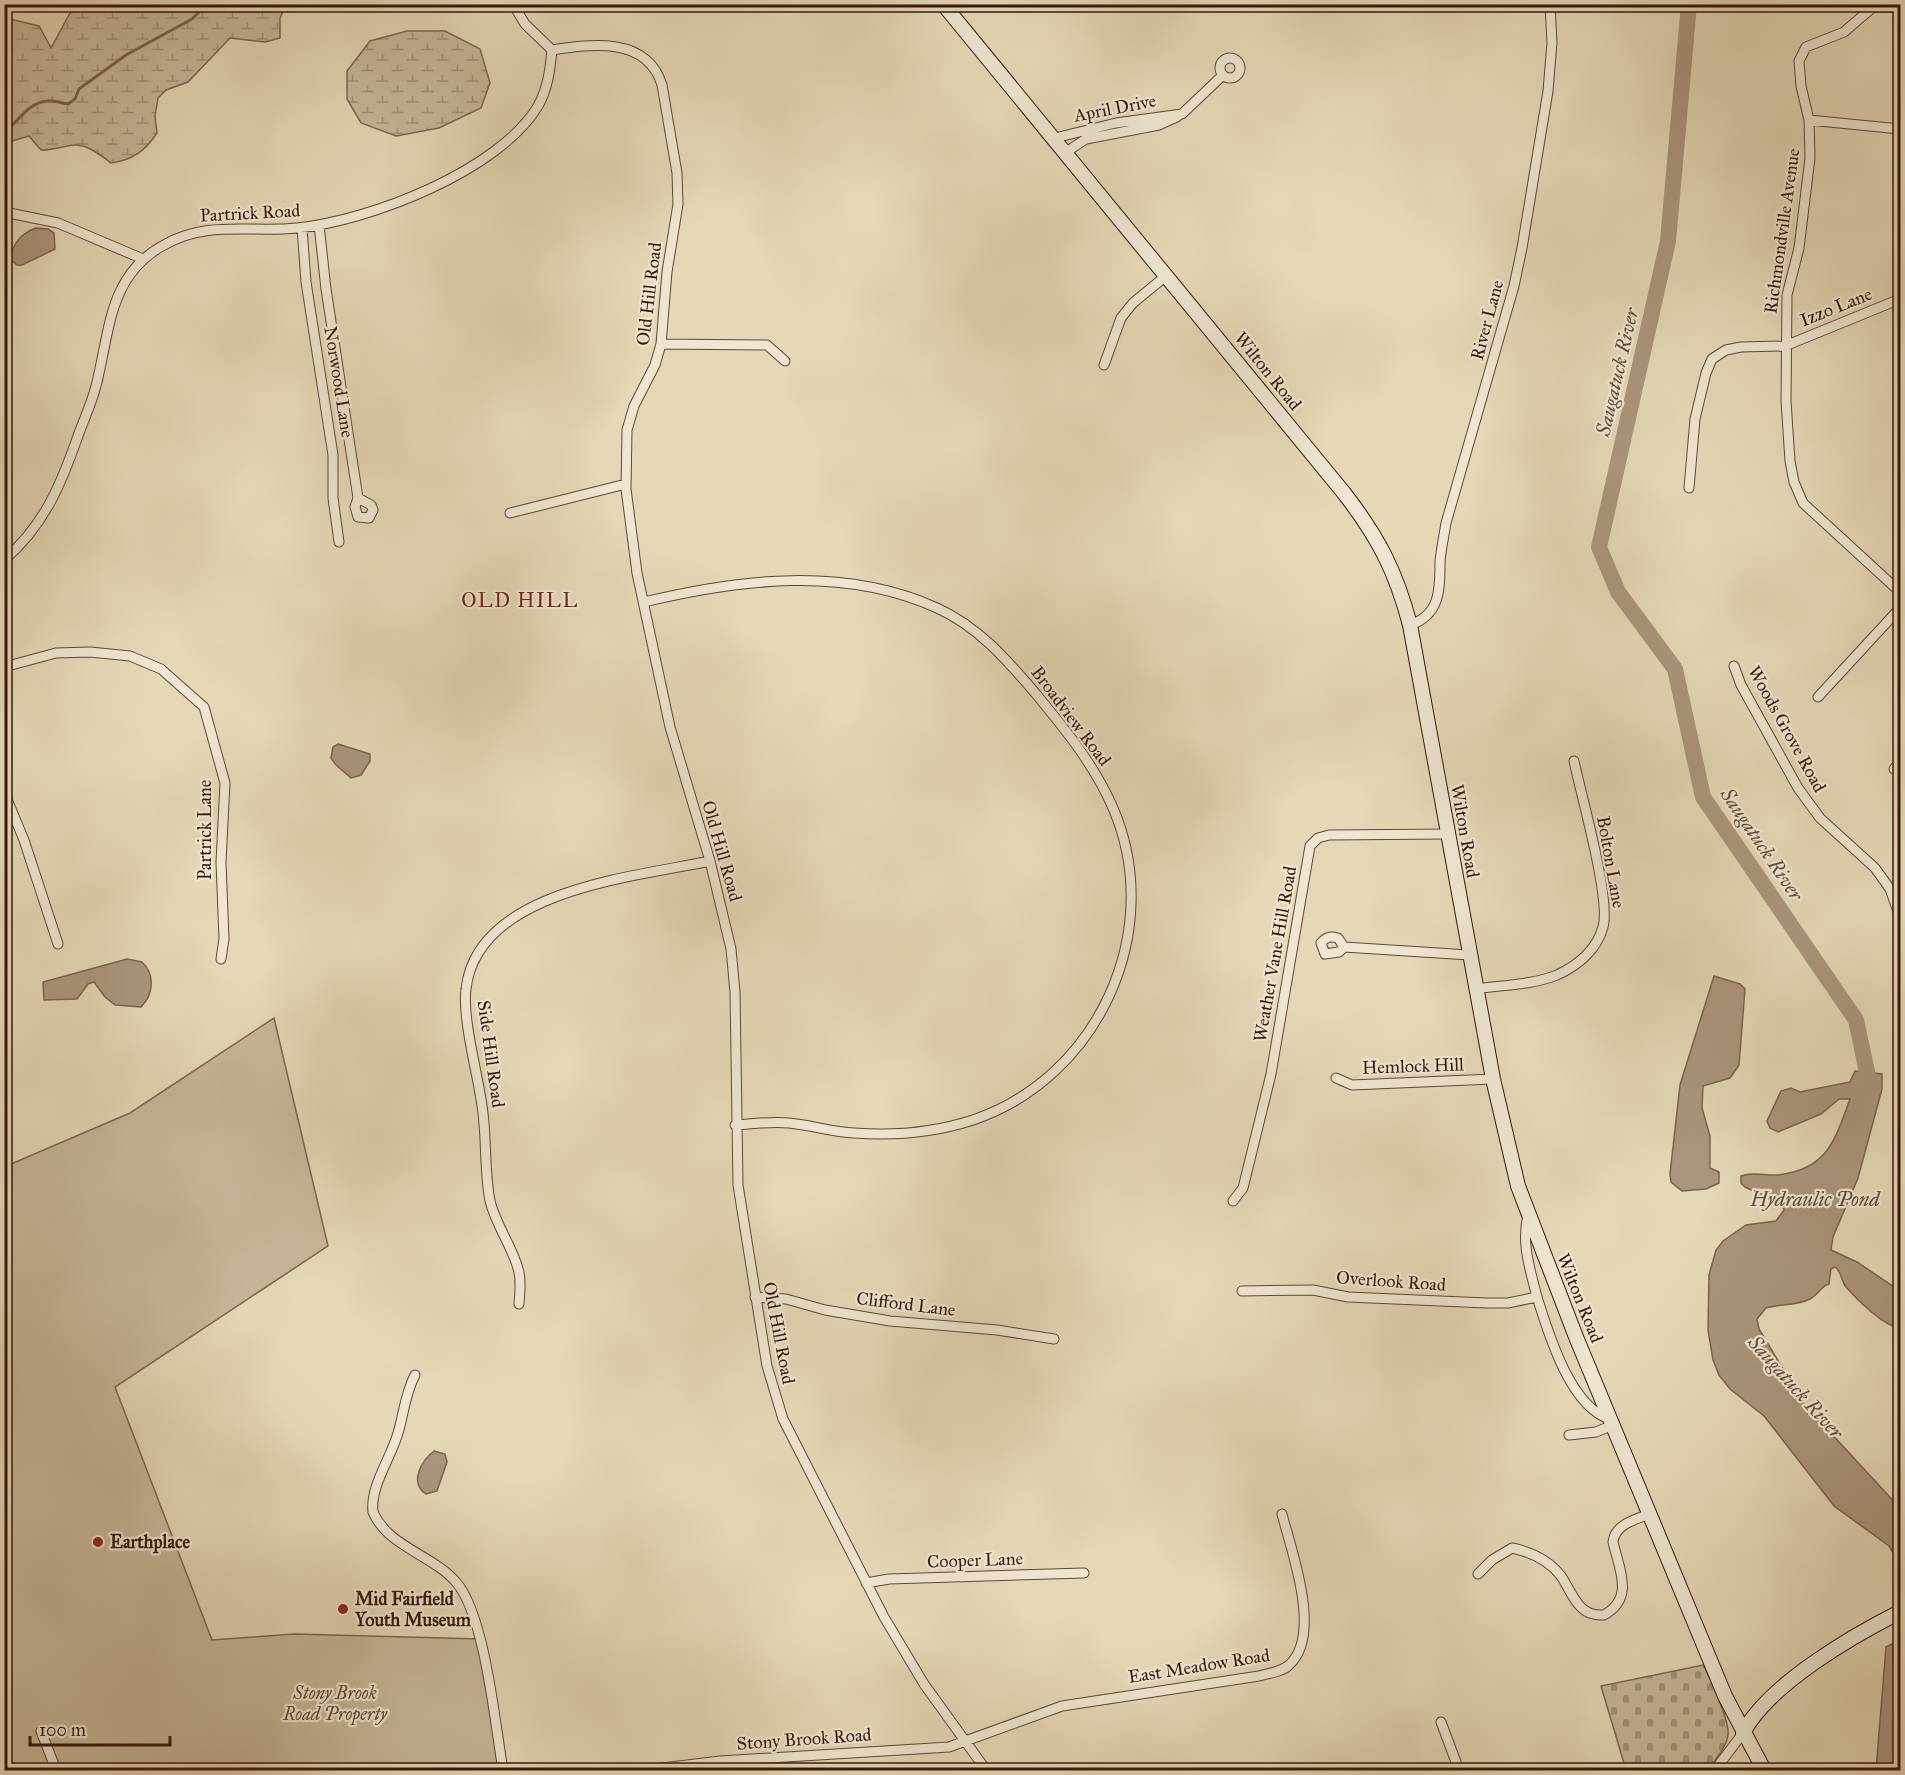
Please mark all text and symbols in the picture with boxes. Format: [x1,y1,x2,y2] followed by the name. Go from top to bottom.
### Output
[1071,89,1158,127] street label: April Drive
[1759,147,1805,315] street label: Richmondville Avenue
[199,199,301,227] street label: Partrick Road
[632,241,666,347] street label: Old Hill Road
[1466,278,1508,362] street label: River Lane
[1797,283,1875,331] street label: Izzo Lane
[1590,304,1644,439] water label: Saugatuck River
[319,325,359,439] street label: Norwood Lane
[1230,327,1306,415] street label: Wilton Road
[461,588,579,612] district label: OLD HILL
[1026,662,1116,770] street label: Broadview Road
[1743,662,1831,796] street label: Woods Grove Road
[194,780,216,880] street label: Partrick Lane
[1715,782,1809,906] water label: Saugatuck River
[1446,783,1484,879] street label: Wilton Road
[697,798,747,904] street label: Old Hill Road
[1592,814,1630,910] street label: Bolton Lane
[1249,864,1301,1044] street label: Weather Vane Hill Road
[473,999,509,1109] street label: Side Hill Road
[1362,1053,1465,1079] street label: Hemlock Hill
[1749,1187,1881,1211] water label: Hydraulic Pond
[1552,1250,1608,1346] street label: Wilton Road
[1335,1266,1447,1296] street label: Overlook Road
[758,1280,800,1386] street label: Old Hill Road
[855,1287,957,1321] street label: Clifford Lane
[1743,1330,1850,1445] water label: Saugatuck River
[110,1531,191,1554] place label: Earthplace
[91,1535,105,1549] marker: Earthplace
[927,1547,1023,1573] street label: Cooper Lane
[354,1588,472,1631] place label: Mid Fairfield Youth Museum
[336,1602,350,1616] marker: Mid Fairfield Youth Museum
[1127,1644,1271,1688] street label: East Meadow Road
[282,1682,388,1726] park label: Stony Brook Road Property
[30,1709,170,1747] scale bar
[39,1719,86,1741] text: 100 m
[736,1723,872,1755] street label: Stony Brook Road

